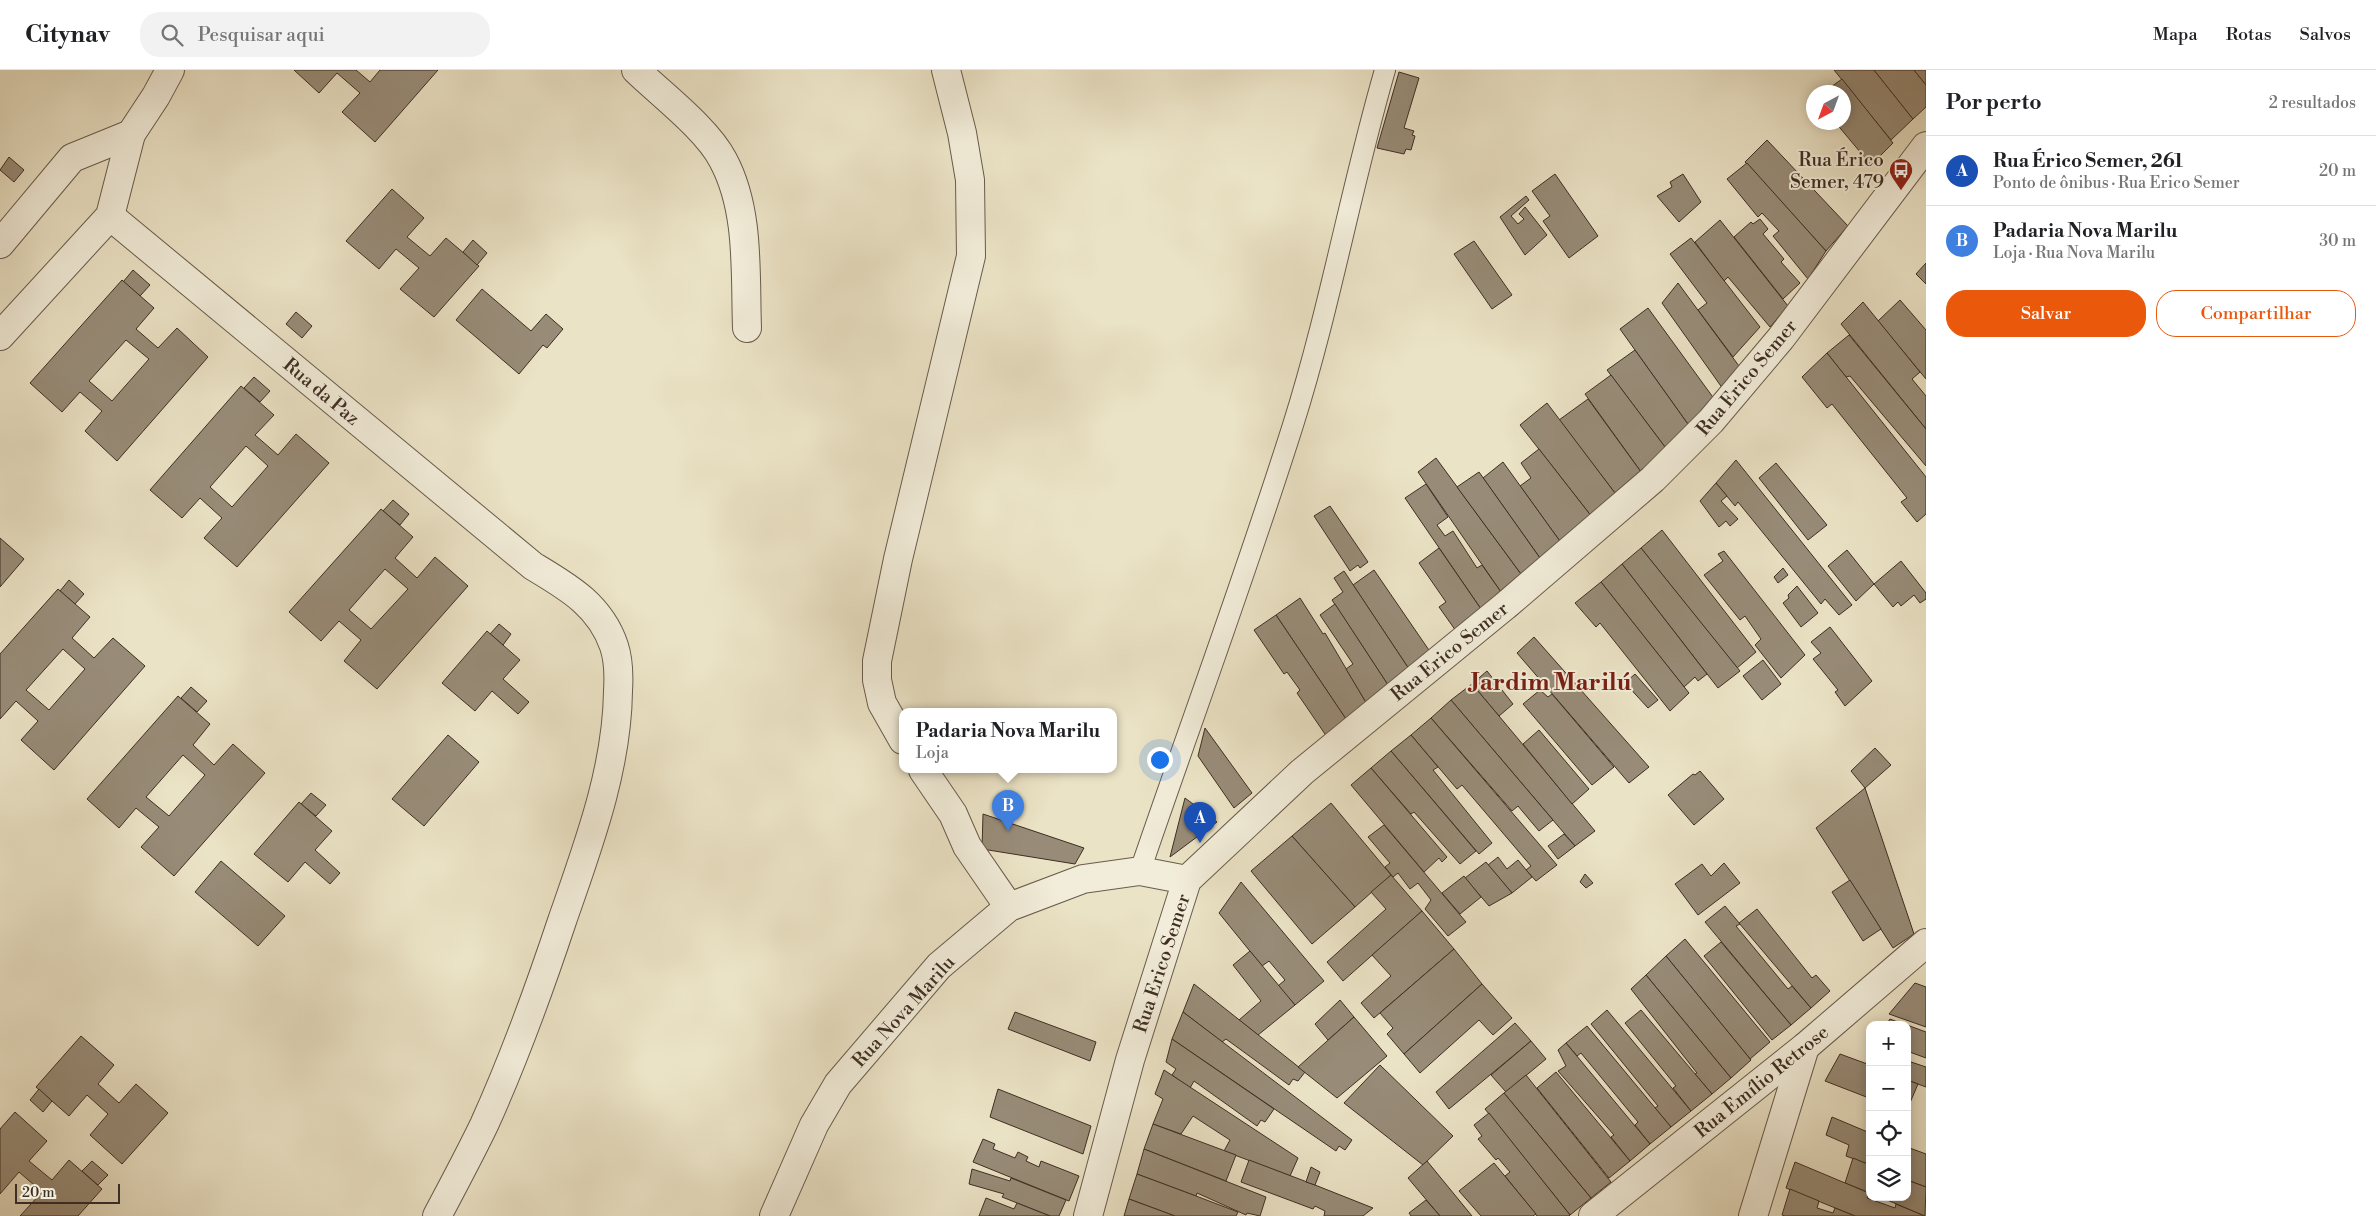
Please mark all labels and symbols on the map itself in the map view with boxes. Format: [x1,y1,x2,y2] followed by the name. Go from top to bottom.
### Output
[1806,85,1851,130] north arrow
[1790,147,1884,194] place label: Rua Érico Semer, 479
[1888,157,1914,191] bus stop icon: Rua Érico Semer, 479
[1691,315,1802,441] street label: Rua Erico Semer
[278,353,365,431] street label: Rua da Paz
[1386,597,1513,707] street label: Rua Erico Semer
[1468,668,1632,698] district label: Jardim Marilú
[1147,747,1173,773] your location
[992,790,1024,831] pin: B
[1184,802,1216,843] pin: A
[1128,891,1196,1036] street label: Rua Erico Semer
[847,951,960,1073] street label: Rua Nova Marilu
[1690,1020,1834,1143] street label: Rua Emílio Retrose
[15,1181,120,1204] scale bar

